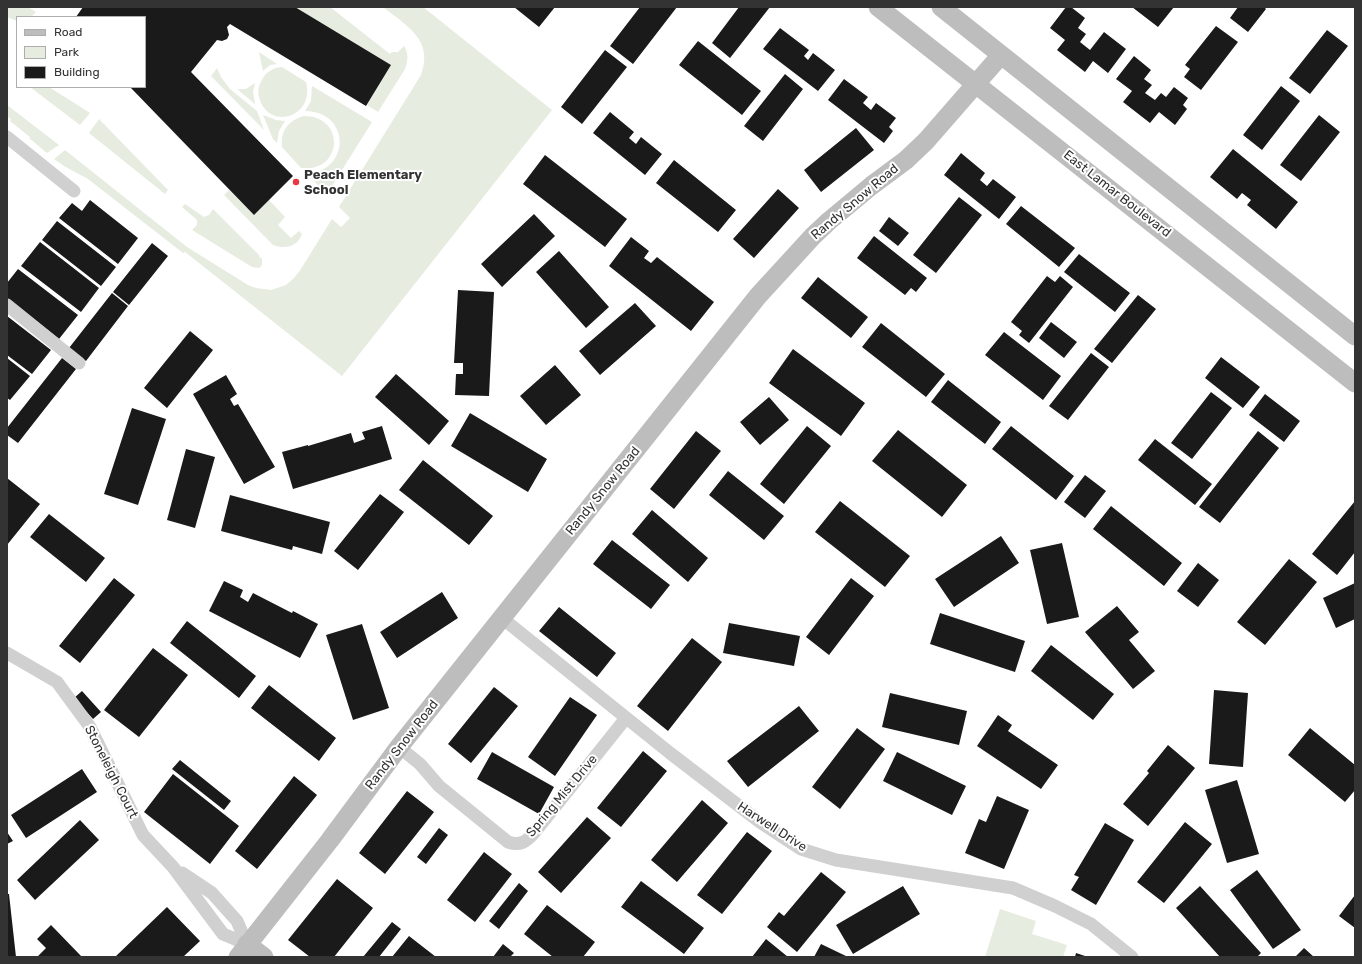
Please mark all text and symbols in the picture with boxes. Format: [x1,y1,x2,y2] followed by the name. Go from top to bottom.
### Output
[16,16,146,88] legend
[54,25,82,39] text: Road
[54,45,79,59] text: Park
[54,65,100,79] text: Building
[1060,147,1174,241] street label: East Lamar Boulevard
[808,161,902,243] street label: Randy Snow Road
[304,167,422,198] place label: Peach Elementary School
[291,177,301,187] marker: Peach Elementary School
[563,444,643,538] street label: Randy Snow Road
[362,697,442,793] street label: Randy Snow Road
[81,723,141,821] street label: Stoneleigh Court
[523,752,601,840] street label: Spring Mist Drive
[734,799,810,855] street label: Harwell Drive

